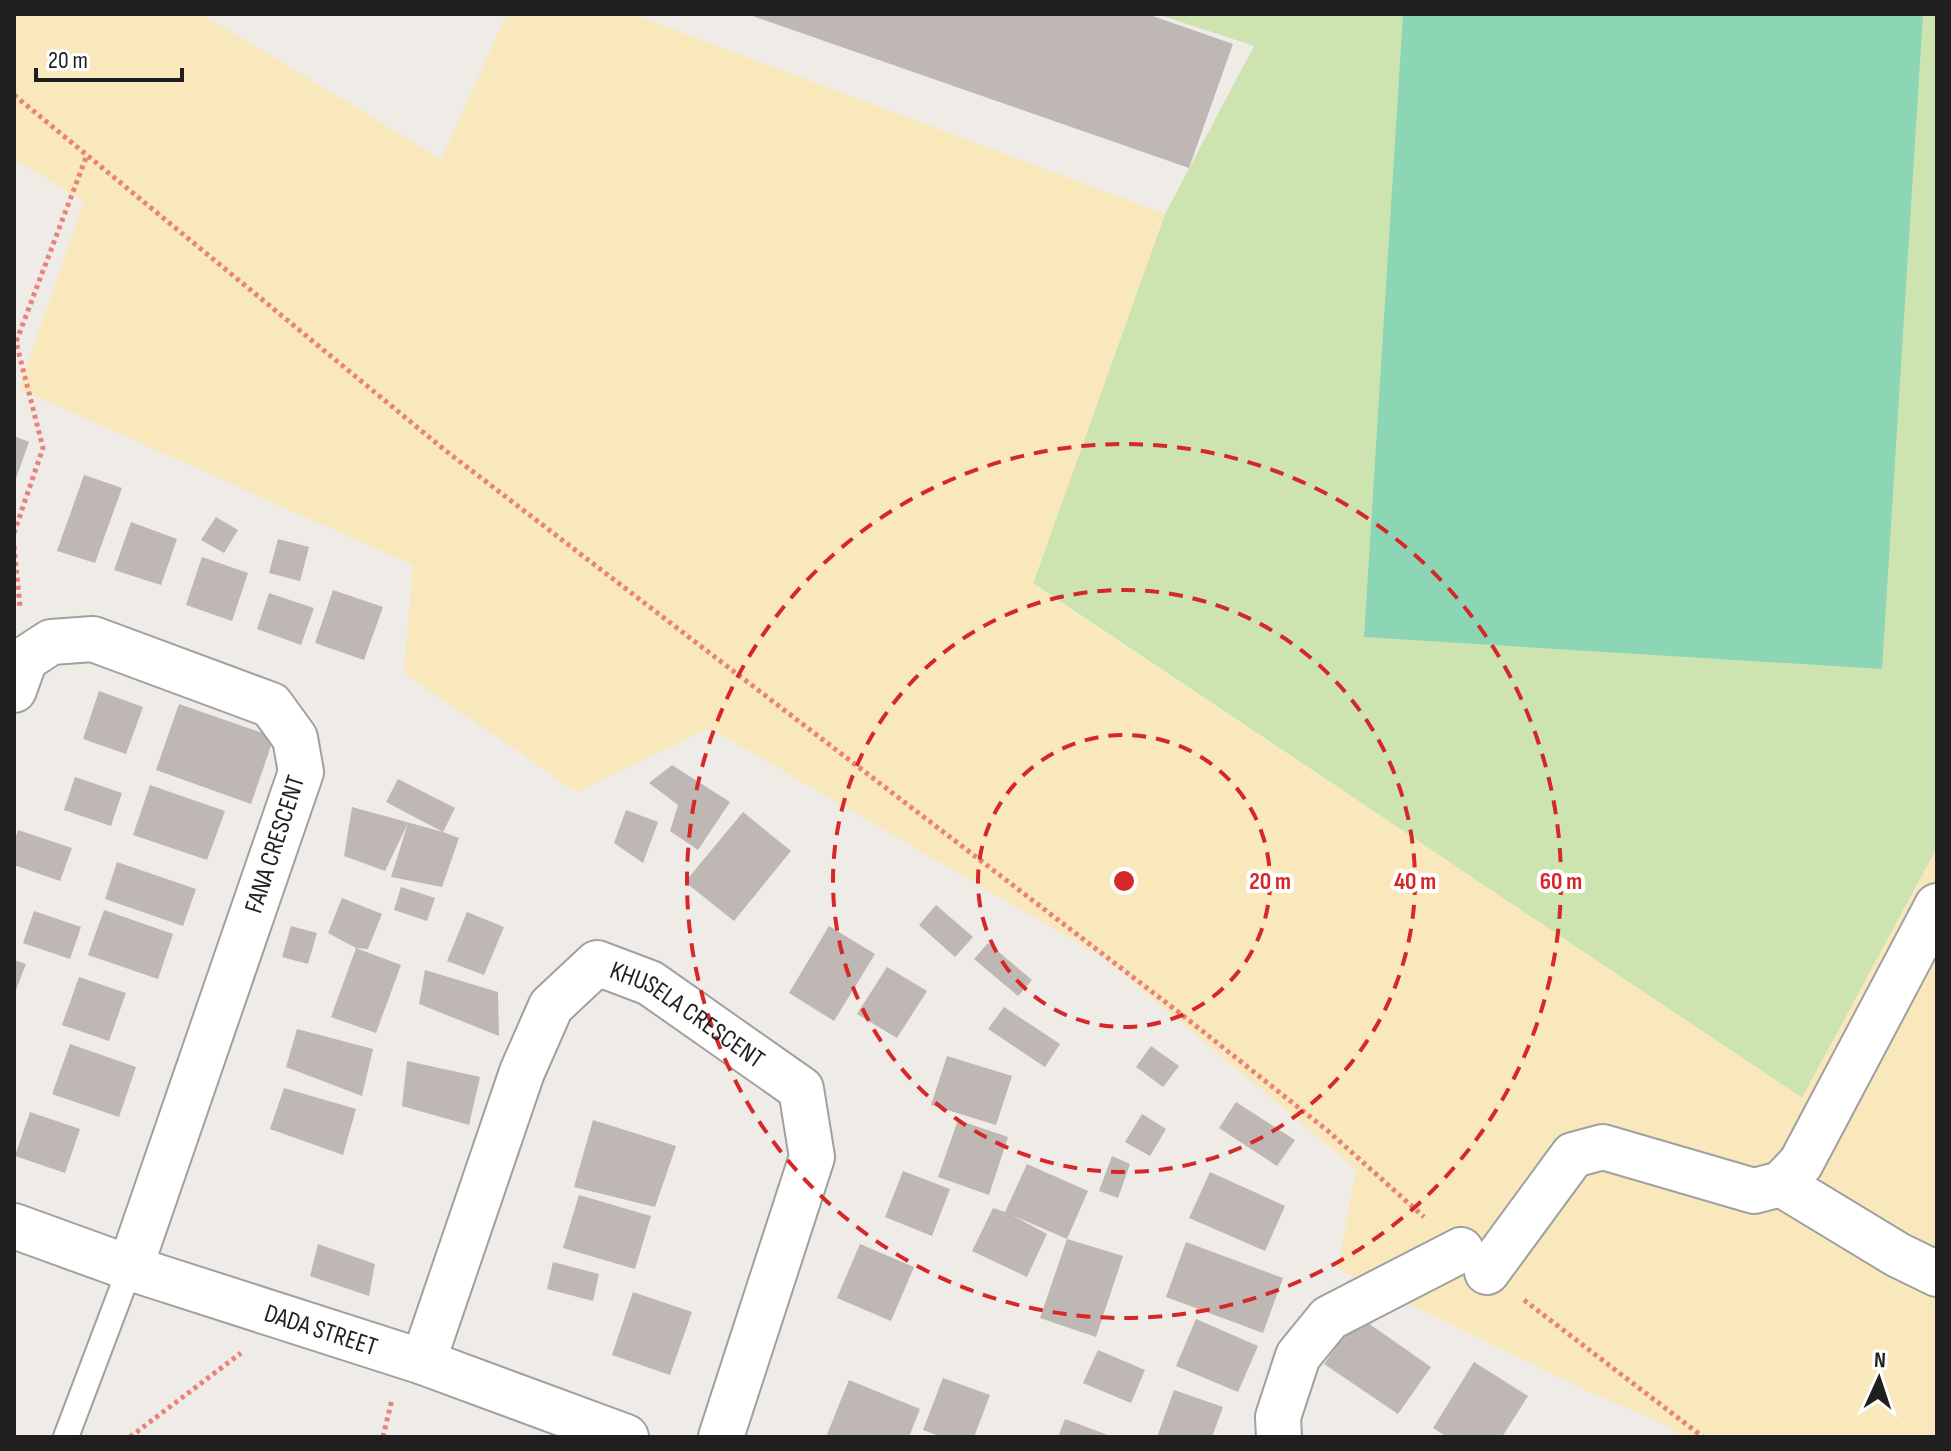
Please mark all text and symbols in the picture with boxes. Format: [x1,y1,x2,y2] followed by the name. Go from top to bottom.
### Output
[36,32,182,82] scale bar
[48,46,88,75] text: 20 m
[239,772,312,917] street label: FANA CRESCENT
[1110,867,1138,895] centre of rings
[1249,867,1291,896] text: 20 m
[1394,867,1436,896] text: 40 m
[1540,867,1582,896] text: 60 m
[605,955,770,1076] street label: KHUSELA CRESCENT
[260,1298,381,1363] street label: DADA STREET
[1839,1339,1919,1419] north arrow
[1873,1347,1887,1374] text: N

